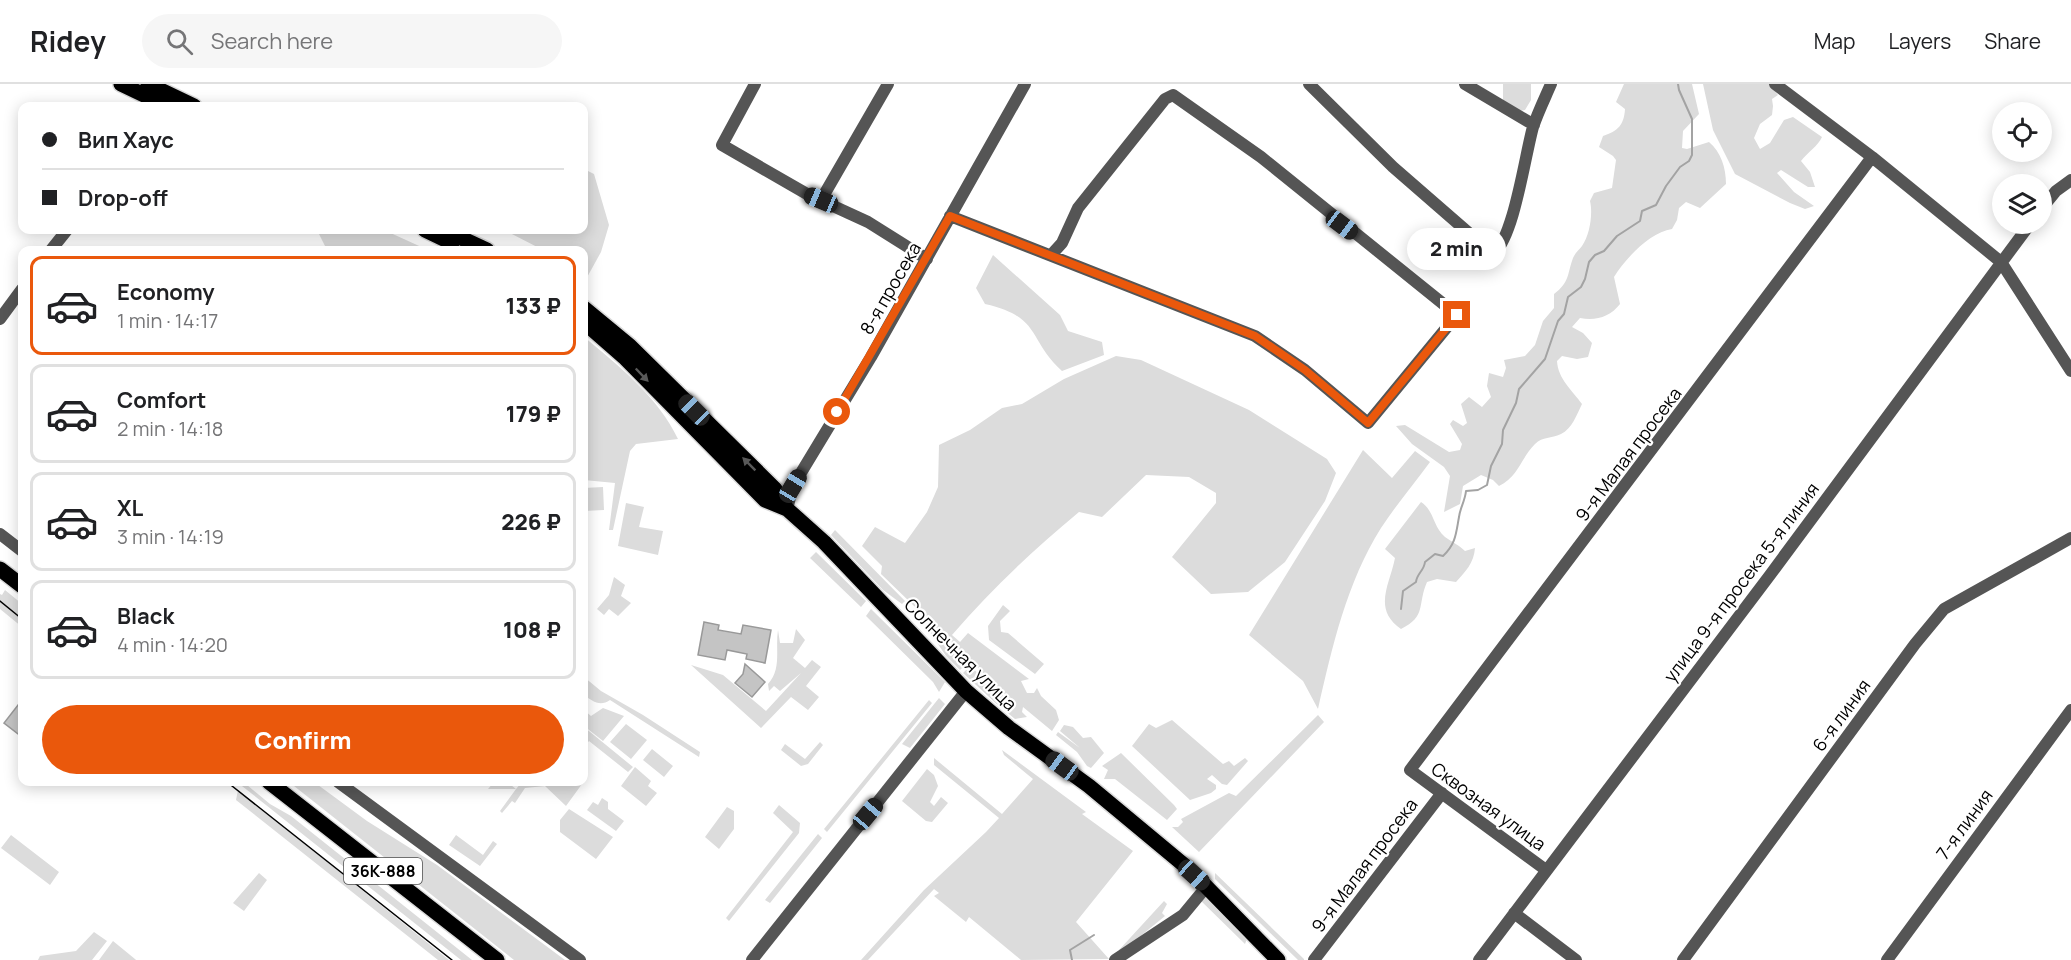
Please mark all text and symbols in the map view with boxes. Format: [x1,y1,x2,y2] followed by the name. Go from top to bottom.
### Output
[142,14,562,68] search box
[30,22,106,60] text: Ridey
[163,25,196,58] icon: search
[211,26,333,56] text: Search here
[1814,27,1855,55] text: Map
[1888,27,1951,55] text: Layers
[1984,27,2041,55] text: Share
[1992,102,2052,234] map controls
[1992,102,2052,162] button: locate
[78,125,174,155] text: Вип Хаус
[1992,174,2052,234] button: layers
[78,183,168,213] text: Drop-off
[801,185,841,215] car
[1322,207,1362,243] car
[1408,228,1506,270] callout: 2 min
[1430,235,1483,262] text: 2 min
[854,238,926,338] street label: 8-я просека
[117,277,215,307] text: Economy
[45,279,99,333] icon: car
[505,291,561,321] text: 133 ₽
[1443,301,1470,328] route end
[117,307,218,334] text: 1 min · 14:17
[635,368,649,383] one-way arrow
[1570,382,1686,526] street label: 9-я Малая просека
[117,385,206,415] text: Comfort
[45,387,99,441] icon: car
[675,391,713,429] car
[823,398,850,425] route start
[506,399,561,429] text: 179 ₽
[117,415,223,442] text: 2 min · 14:18
[743,458,757,472] one-way arrow
[776,466,810,506] car
[1658,477,1824,687] street label: улица 9-я просека 5-я линия
[117,493,143,523] text: XL
[45,495,99,549] icon: car
[501,507,561,537] text: 226 ₽
[117,523,224,550] text: 3 min · 14:19
[900,593,1022,715] street label: Солнечная улица
[117,601,174,631] text: Black
[45,603,99,657] icon: car
[503,615,561,645] text: 108 ₽
[117,631,228,658] text: 4 min · 14:20
[1807,674,1875,756] street label: 6-я линия
[42,705,564,774] button: Confirm
[1042,748,1082,784] car
[1427,756,1551,856] street label: Сквозная улица
[1930,784,1998,864] street label: 7-я линия
[1306,793,1422,937] street label: 9-я Малая просека
[850,794,886,834] car
[1175,856,1213,894] car
[344,858,422,884] road number: 36К-888

